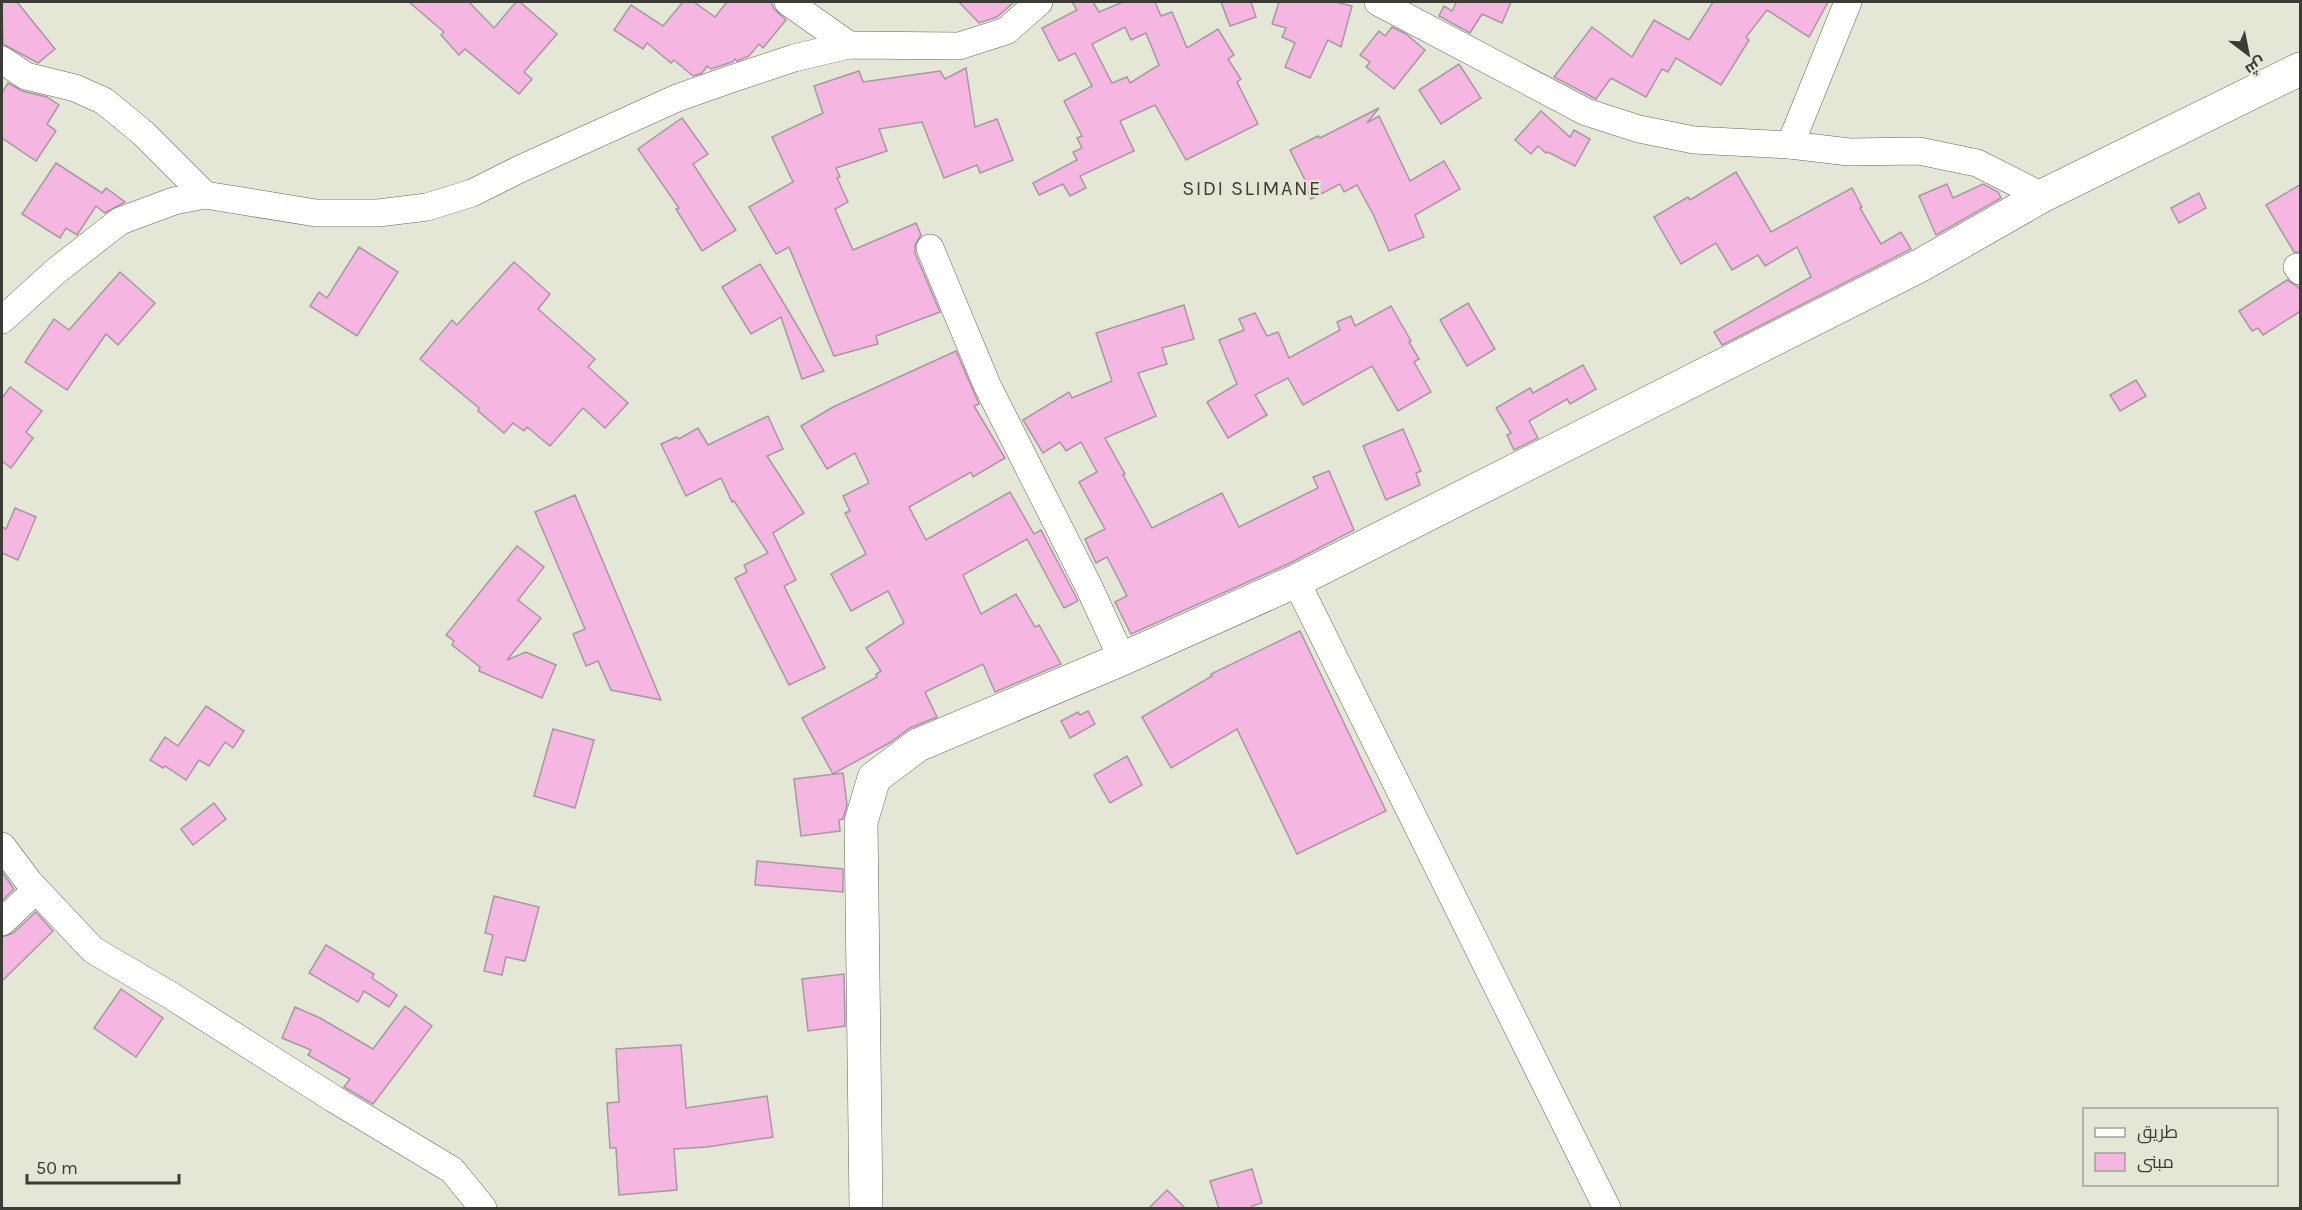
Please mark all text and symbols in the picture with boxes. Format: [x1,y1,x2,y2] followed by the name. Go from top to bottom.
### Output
[2218,24,2278,84] north arrow
[2242,53,2269,80] text: ش
[1182,177,1322,200] district label: SIDI SLIMANE
[2083,1108,2278,1186] legend
[2137,1121,2178,1144] text: طريق
[27,1147,178,1185] scale bar
[2137,1151,2174,1173] text: مبنى
[36,1157,78,1179] text: 50 m

